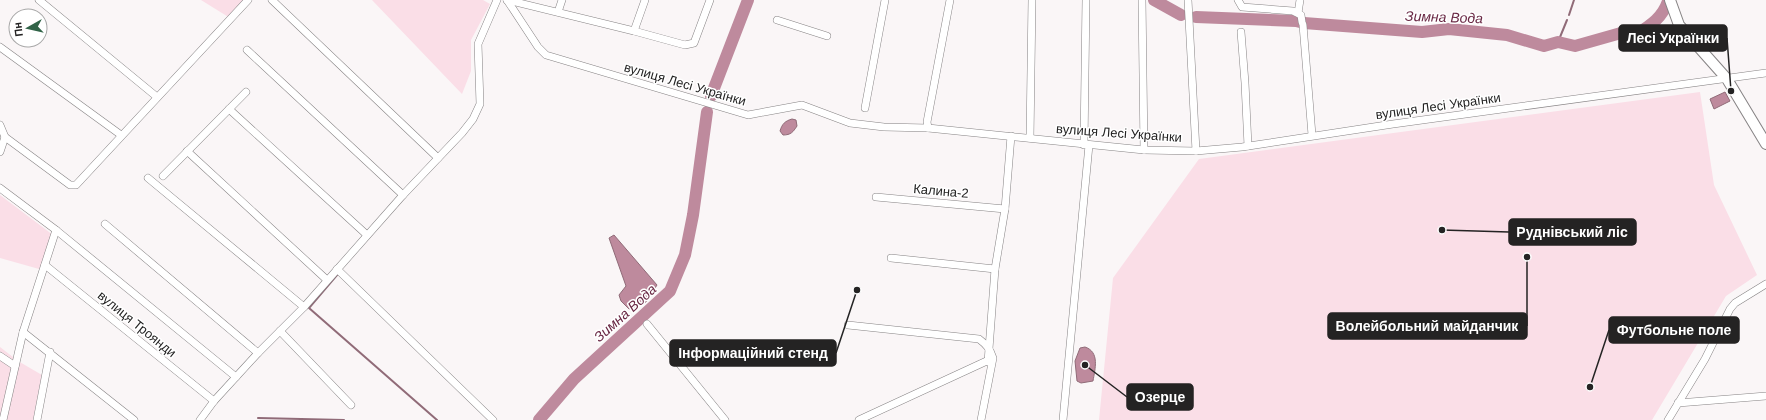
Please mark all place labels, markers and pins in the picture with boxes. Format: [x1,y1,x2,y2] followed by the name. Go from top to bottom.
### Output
[1619,25,1727,51] callout: Лесі Українки
[1509,219,1636,245] callout: Руднівський ліс
[1328,313,1527,339] callout: Волейбольний майданчик
[1609,317,1739,343] callout: Футбольне поле
[670,340,836,366] callout: Інформаційний стенд
[1127,384,1193,410] callout: Озерце

